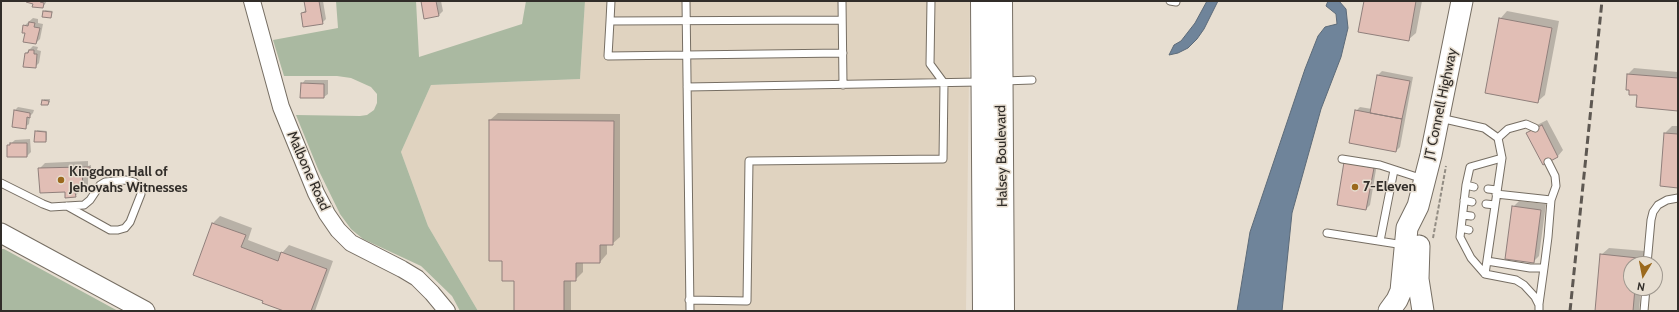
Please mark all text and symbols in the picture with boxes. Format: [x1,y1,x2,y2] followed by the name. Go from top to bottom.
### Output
[1421,47,1461,161] street label: JT Connell Highway
[993,105,1011,207] street label: Halsey Boulevard
[283,129,333,213] street label: Malbone Road
[69,164,188,196] place label: Kingdom Hall of Jehovahs Witnesses
[56,175,66,185] marker: Kingdom Hall of Jehovahs Witnesses
[1363,179,1416,195] place label: 7-Eleven
[1350,182,1360,192] marker: 7-Eleven
[1623,256,1663,296] north arrow
[1636,279,1646,294] text: N

